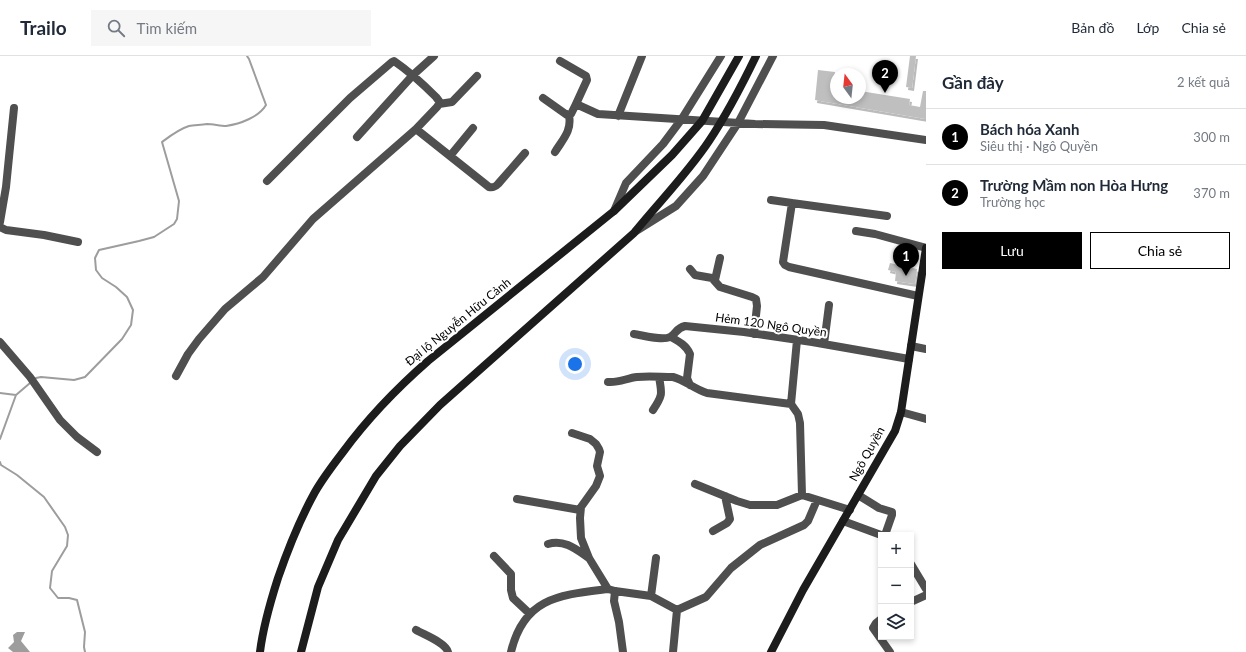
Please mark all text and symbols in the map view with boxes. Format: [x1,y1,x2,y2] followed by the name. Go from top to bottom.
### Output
[91,10,371,46] search box
[20,16,67,39] text: Trailo
[105,17,127,39] icon: search
[137,19,197,37] text: Tìm kiếm
[1071,19,1114,36] text: Bản đồ
[1136,19,1159,36] text: Lớp
[1181,19,1226,36] text: Chia sẻ
[872,60,898,93] pin: 2
[830,68,866,104] north arrow
[942,72,1004,93] text: Gần đây
[1177,74,1230,90] text: 2 kết quả
[980,120,1080,138] text: Bách hóa Xanh
[951,129,959,145] text: 1
[1193,129,1230,145] text: 300 m
[980,138,1098,154] text: Siêu thị · Ngô Quyền
[980,176,1168,194] text: Trường Mầm non Hòa Hưng
[951,185,959,201] text: 2
[1193,185,1230,201] text: 370 m
[980,194,1045,210] text: Trường học
[942,232,1082,269] button: Lưu
[1090,232,1230,269] button: Chia sẻ
[893,243,919,276] pin: 1
[402,274,514,369] street label: Đại lộ Nguyễn Hữu Cảnh
[714,309,828,340] street label: Hẻm 120 Ngô Quyền
[565,354,585,374] your location
[845,424,888,484] street label: Ngô Quyền
[878,532,914,640] map controls
[878,532,914,568] button: +
[878,568,914,604] button: −
[878,604,914,640] button: layers

